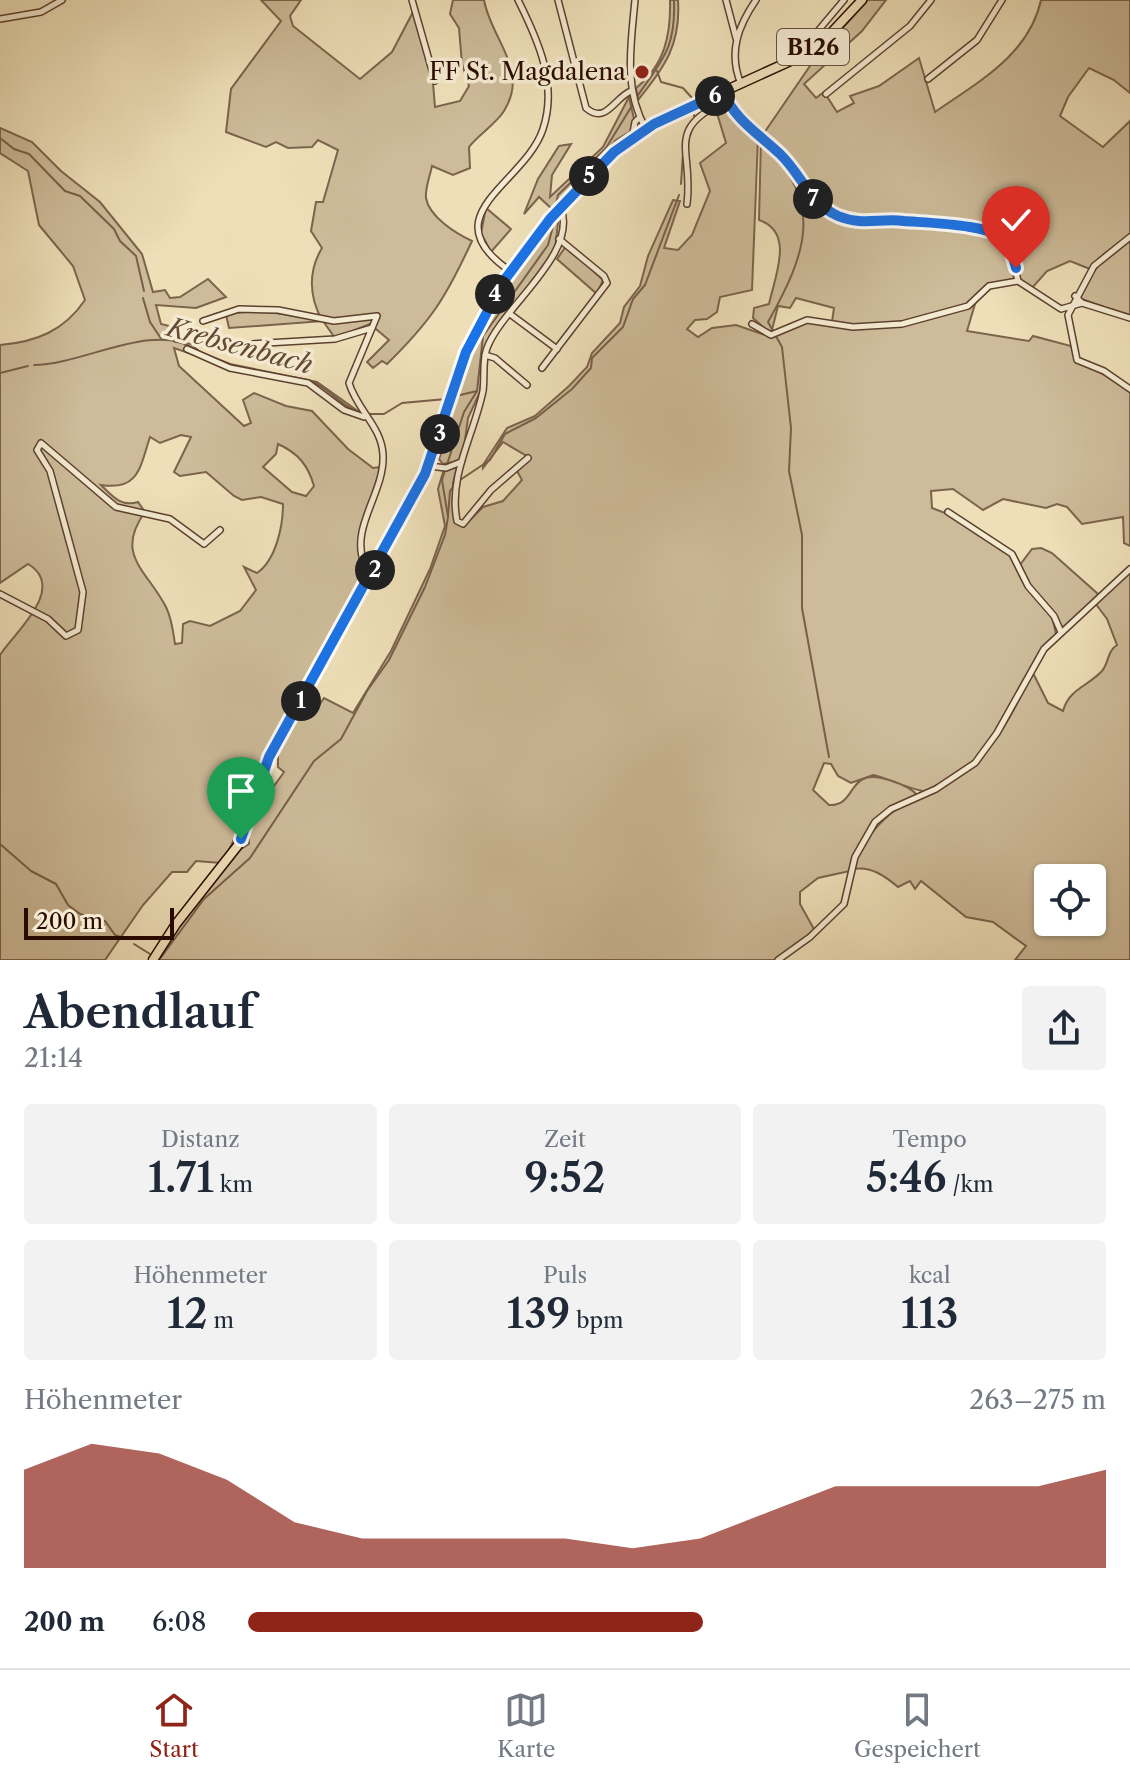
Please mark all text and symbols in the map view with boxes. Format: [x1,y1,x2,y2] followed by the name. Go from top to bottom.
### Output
[777,29,849,65] road number: B126
[429,57,626,86] place label: FF St. Magdalena
[633,63,651,81] marker: FF St. Magdalena
[695,76,735,116] pin: 6
[708,82,722,109] text: 6
[569,156,609,196] pin: 5
[583,162,595,189] text: 5
[793,179,833,219] pin: 7
[807,185,819,212] text: 7
[982,186,1050,268] pin
[994,198,1038,242] icon: check
[475,274,515,314] pin: 4
[488,280,502,307] text: 4
[162,311,316,381] water label: Krebsenbach
[420,414,460,454] pin: 3
[434,420,446,447] text: 3
[355,550,395,590] pin: 2
[369,556,382,583] text: 2
[281,681,321,721] pin: 1
[296,687,306,714] text: 1
[207,757,275,839] pin
[219,769,263,813] icon: arrive
[1034,864,1106,936] map controls
[1034,864,1106,936] button: locate
[24,904,174,940] scale bar
[36,908,103,935] text: 200 m
[24,985,254,1039] text: Abendlauf
[1022,986,1106,1070] button: share
[24,1042,83,1074] text: 21:14
[161,1126,240,1153] text: Distanz
[544,1126,586,1153] text: Zeit
[893,1126,967,1153] text: Tempo
[148,1153,214,1202] text: 1.71
[525,1153,605,1202] text: 9:52
[866,1153,947,1202] text: 5:46
[214,1171,253,1198] text: km
[947,1171,994,1198] text: /km
[133,1262,267,1289] text: Höhenmeter
[543,1262,587,1289] text: Puls
[909,1262,950,1289] text: kcal
[167,1289,208,1338] text: 12
[507,1289,570,1338] text: 139
[901,1289,958,1338] text: 113
[208,1307,234,1334] text: m
[570,1307,623,1334] text: bpm
[24,1384,182,1416] text: Höhenmeter
[969,1384,1106,1416] text: 263–275 m
[24,1606,105,1638] text: 200 m
[152,1606,206,1638] text: 6:08
[149,1688,199,1763] tab: Start
[497,1688,555,1763] tab: Karte
[854,1688,981,1763] tab: Gespeichert

